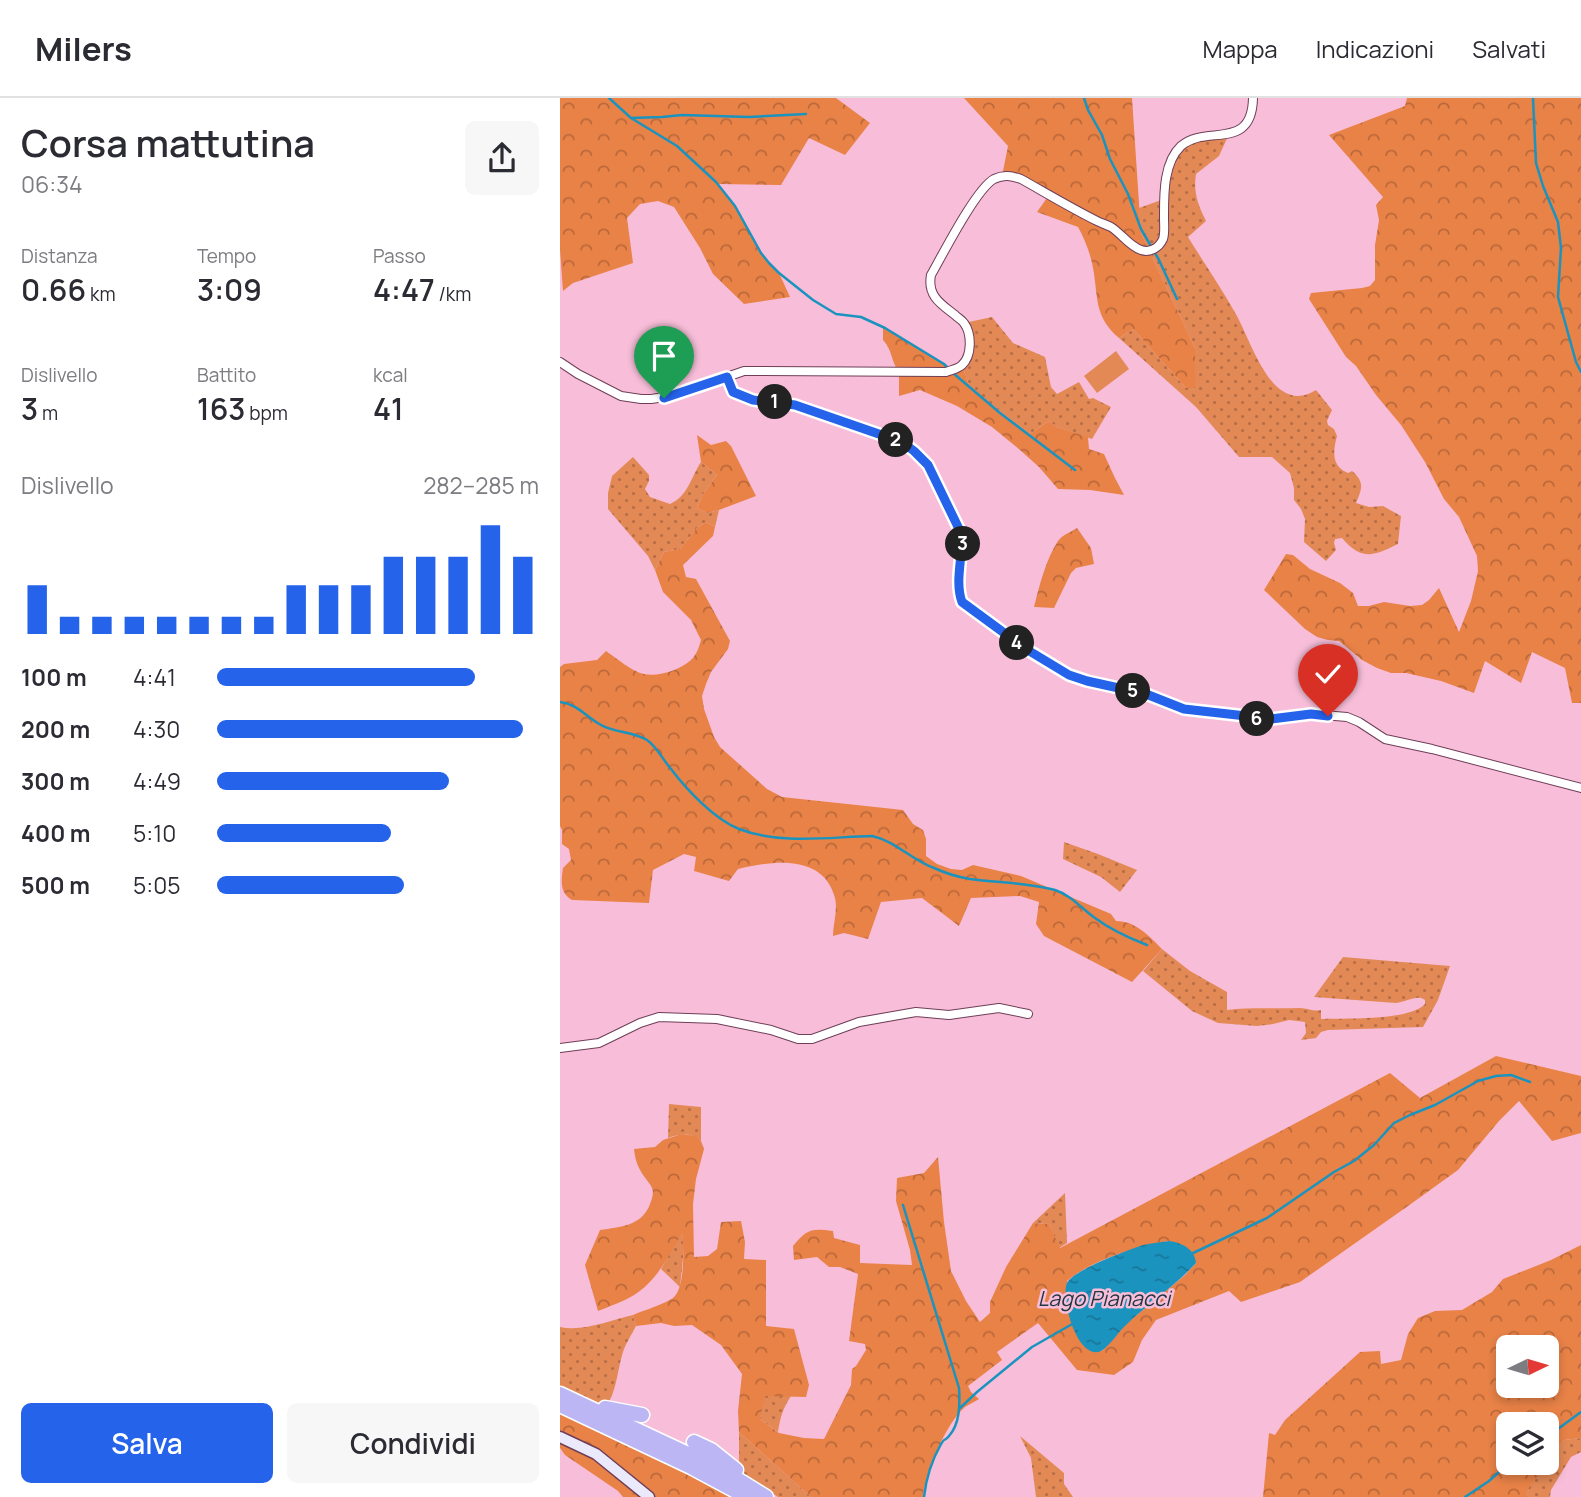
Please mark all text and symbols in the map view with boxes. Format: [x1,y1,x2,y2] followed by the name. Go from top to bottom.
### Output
[35,26,132,71] text: Milers
[1202,32,1278,65] text: Mappa
[1316,32,1434,65] text: Indicazioni
[1472,32,1546,65] text: Salvati
[21,116,315,168] text: Corsa mattutina
[465,121,539,195] button: share
[21,168,82,200] text: 06:34
[21,243,98,269] text: Distanza
[197,243,256,269] text: Tempo
[373,243,426,269] text: Passo
[21,269,86,310] text: 0.66
[197,269,262,310] text: 3:09
[373,269,435,310] text: 4:47
[86,281,116,307] text: km
[435,281,471,307] text: /km
[634,326,694,398] pin
[645,337,683,375] icon: arrive
[21,362,98,388] text: Dislivello
[197,362,256,388] text: Battito
[373,362,408,388] text: kcal
[758,384,792,420] pin: 1
[21,388,38,429] text: 3
[197,388,245,429] text: 163
[373,388,404,429] text: 41
[770,388,779,414] text: 1
[38,400,58,426] text: m
[245,400,288,426] text: bpm
[878,422,914,458] pin: 2
[890,426,901,452] text: 2
[21,469,114,501] text: Dislivello
[423,469,539,501] text: 282–285 m
[946,526,980,562] pin: 3
[957,530,968,556] text: 3
[1000,626,1035,660] pin: 4
[1011,629,1022,655] text: 4
[1298,644,1358,716] pin
[1309,655,1347,693] icon: check
[21,661,87,693] text: 100 m
[133,661,176,693] text: 4:41
[1116,674,1150,708] pin: 5
[1127,677,1138,703] text: 5
[1240,702,1274,736] pin: 6
[1251,705,1262,731] text: 6
[21,713,90,745] text: 200 m
[133,713,180,745] text: 4:30
[21,765,90,797] text: 300 m
[133,765,181,797] text: 4:49
[21,817,91,849] text: 400 m
[133,817,176,849] text: 5:10
[21,869,90,901] text: 500 m
[133,869,180,901] text: 5:05
[1038,1284,1173,1312] water label: Lago Pianacci
[1496,1335,1559,1398] north arrow
[1496,1335,1559,1475] map controls
[21,1403,273,1483] button: Salva
[287,1403,539,1483] button: Condividi
[1496,1412,1559,1475] button: layers

